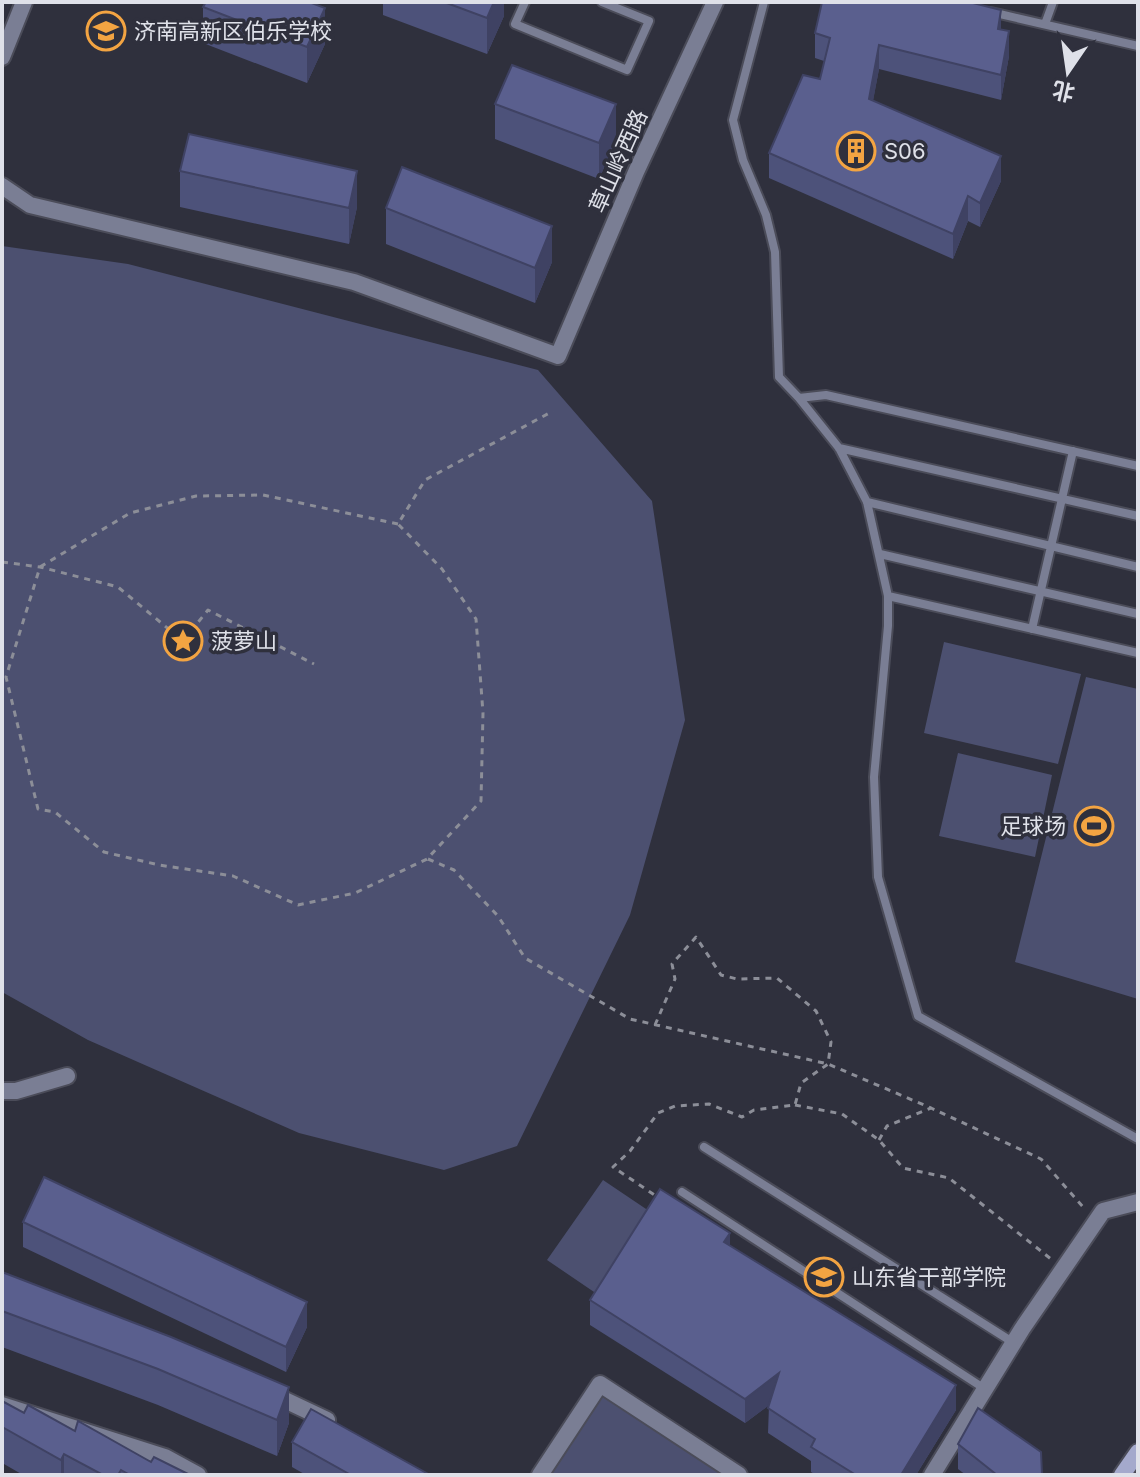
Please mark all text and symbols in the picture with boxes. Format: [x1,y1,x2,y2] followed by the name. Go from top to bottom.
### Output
[85,10,127,52] school or university icon: 济南高新区伯乐学校
[134,18,332,44] place label: 济南高新区伯乐学校
[1028,32,1108,112] north arrow
[1050,76,1077,107] text: 北
[584,105,652,217] street label: 草山岭西路
[835,130,877,172] building icon: S06
[884,138,926,164] place label: S06
[162,620,204,662] place icon: 菠萝山
[211,628,277,654] place label: 菠萝山
[1073,805,1115,847] sports icon: 足球场
[1000,813,1066,839] place label: 足球场
[803,1256,845,1298] school or university icon: 山东省干部学院
[852,1264,1006,1290] place label: 山东省干部学院

